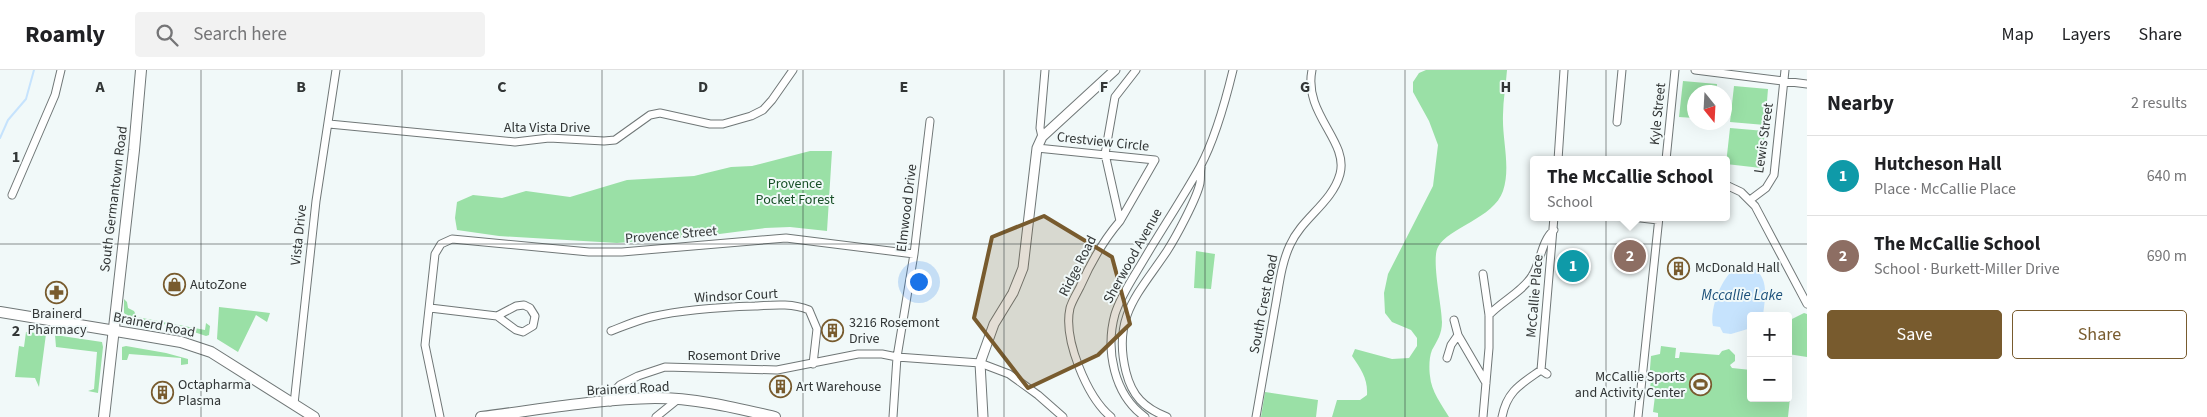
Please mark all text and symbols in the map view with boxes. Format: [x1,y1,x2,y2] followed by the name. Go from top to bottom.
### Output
[135,12,485,57] search box
[25,17,105,52] text: Roamly
[153,21,181,49] icon: search
[193,21,287,48] text: Search here
[2002,22,2034,47] text: Map
[2062,22,2111,47] text: Layers
[2139,22,2182,47] text: Share
[94,76,105,98] text: A
[296,76,306,98] text: B
[497,76,507,98] text: C
[698,76,708,98] text: D
[900,76,908,98] text: E
[1100,76,1108,98] text: F
[1300,76,1310,98] text: G
[1501,76,1511,98] text: H
[1645,81,1671,146] street label: Kyle Street
[1687,85,1732,130] north arrow
[1827,88,1894,118] text: Nearby
[2131,92,2187,114] text: 2 results
[1749,101,1779,174] street label: Lewis Street
[504,118,590,138] street label: Alta Vista Drive
[95,125,133,273] street label: South Germantown Road
[1056,127,1150,157] street label: Crestview Circle
[12,146,20,168] text: 1
[1874,151,2001,178] text: Hutcheson Hall
[1530,156,1730,221] popup
[892,163,922,253] street label: Elmwood Drive
[1547,164,1713,191] text: The McCallie School
[1839,165,1847,187] text: 1
[2147,165,2187,187] text: 640 m
[756,174,835,210] park label: Provence Pocket Forest
[1874,178,2016,200] text: Place · McCallie Place
[1547,191,1593,213] text: School
[286,204,312,266] street label: Vista Drive
[1099,205,1167,307] street label: Sherwood Avenue
[624,221,718,249] street label: Provence Street
[1874,231,2040,258] text: The McCallie School
[1054,232,1102,300] street label: Ridge Road
[1614,237,1646,275] pin: 2
[1839,245,1847,267] text: 2
[2147,245,2187,267] text: 690 m
[1557,247,1589,285] pin: 1
[1245,253,1283,355] street label: South Crest Road
[1521,253,1549,338] street label: McCallie Place
[1667,256,1691,280] building icon: McDonald Hall
[1695,258,1780,278] place label: McDonald Hall
[1874,258,2060,280] text: School · Burkett-Miller Drive
[906,269,932,295] your location
[162,273,186,297] shop icon: AutoZone
[190,275,247,295] place label: AutoZone
[45,280,69,304] pharmacy icon: Brainerd Pharmacy
[694,284,779,308] street label: Windsor Court
[1701,285,1783,306] water label: Mccallie Lake
[27,304,87,340] place label: Brainerd Pharmacy
[111,307,197,343] street label: Brainerd Road
[1827,310,2002,359] button: Save
[2012,310,2187,359] button: Share
[1747,312,1792,402] map controls
[1747,312,1792,357] button: +
[849,313,940,349] place label: 3216 Rosemont Drive
[821,319,845,343] building icon: 3216 Rosemont Drive
[12,320,20,342] text: 2
[688,346,781,366] street label: Rosemont Drive
[1747,357,1792,402] button: −
[1575,367,1685,403] place label: McCallie Sports and Activity Center
[1689,373,1713,397] sports icon: McCallie Sports and Activity Center
[178,375,251,411] place label: Octapharma Plasma
[768,375,792,399] building icon: Art Warehouse
[586,377,670,401] street label: Brainerd Road
[796,377,881,397] place label: Art Warehouse
[150,381,174,405] building icon: Octapharma Plasma

